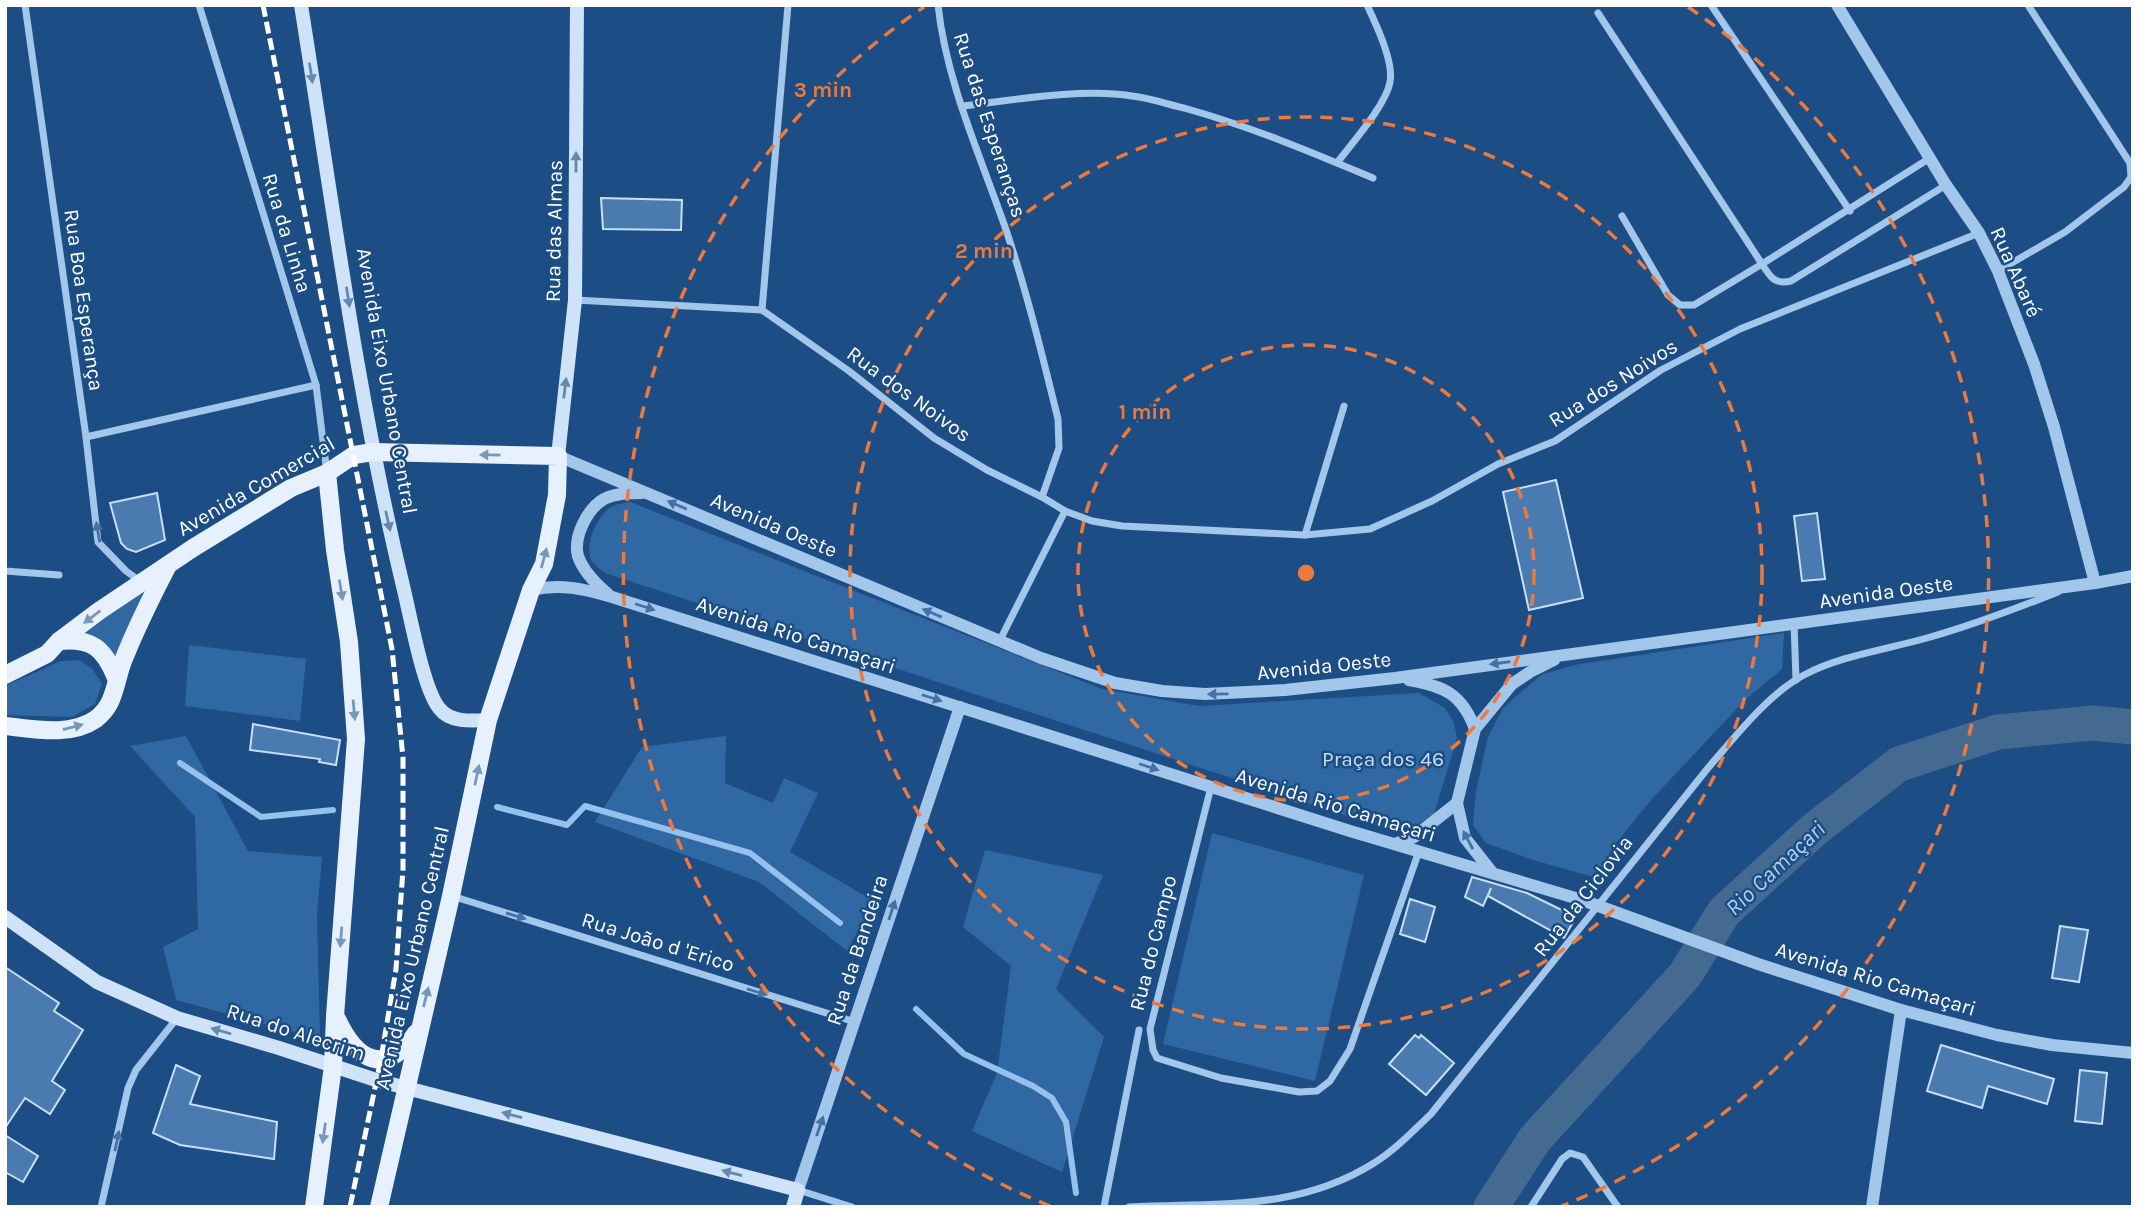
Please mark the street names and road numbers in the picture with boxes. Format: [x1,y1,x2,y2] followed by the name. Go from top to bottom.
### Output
[949,29,1031,221] street label: Rua das Esperanças
[541,160,567,302] street label: Rua das Almas
[257,170,317,296] street label: Rua da Linha
[59,208,109,392] street label: Rua Boa Esperança
[1985,223,2047,321] street label: Rua Abaré
[352,246,422,516] street label: Avenida Eixo Urbano Central
[1544,334,1682,432] street label: Rua dos Noivos
[842,341,976,447] street label: Rua dos Noivos
[173,431,339,541] street label: Avenida Comercial
[707,488,841,562] street label: Avenida Oeste
[1818,571,1954,613] street label: Avenida Oeste
[693,591,899,679] street label: Avenida Rio Camaçari
[1256,647,1392,685] street label: Avenida Oeste
[1233,763,1439,847] street label: Avenida Rio Camaçari
[370,824,454,1092] street label: Avenida Eixo Urbano Central
[1528,831,1638,961] street label: Rua da Ciclovia
[821,872,893,1028] street label: Rua da Bandeira
[1125,873,1181,1013] street label: Rua do Campo
[579,907,737,977] street label: Rua João d 'Erico
[1773,937,1979,1021] street label: Avenida Rio Camaçari
[224,998,368,1066] street label: Rua do Alecrim

